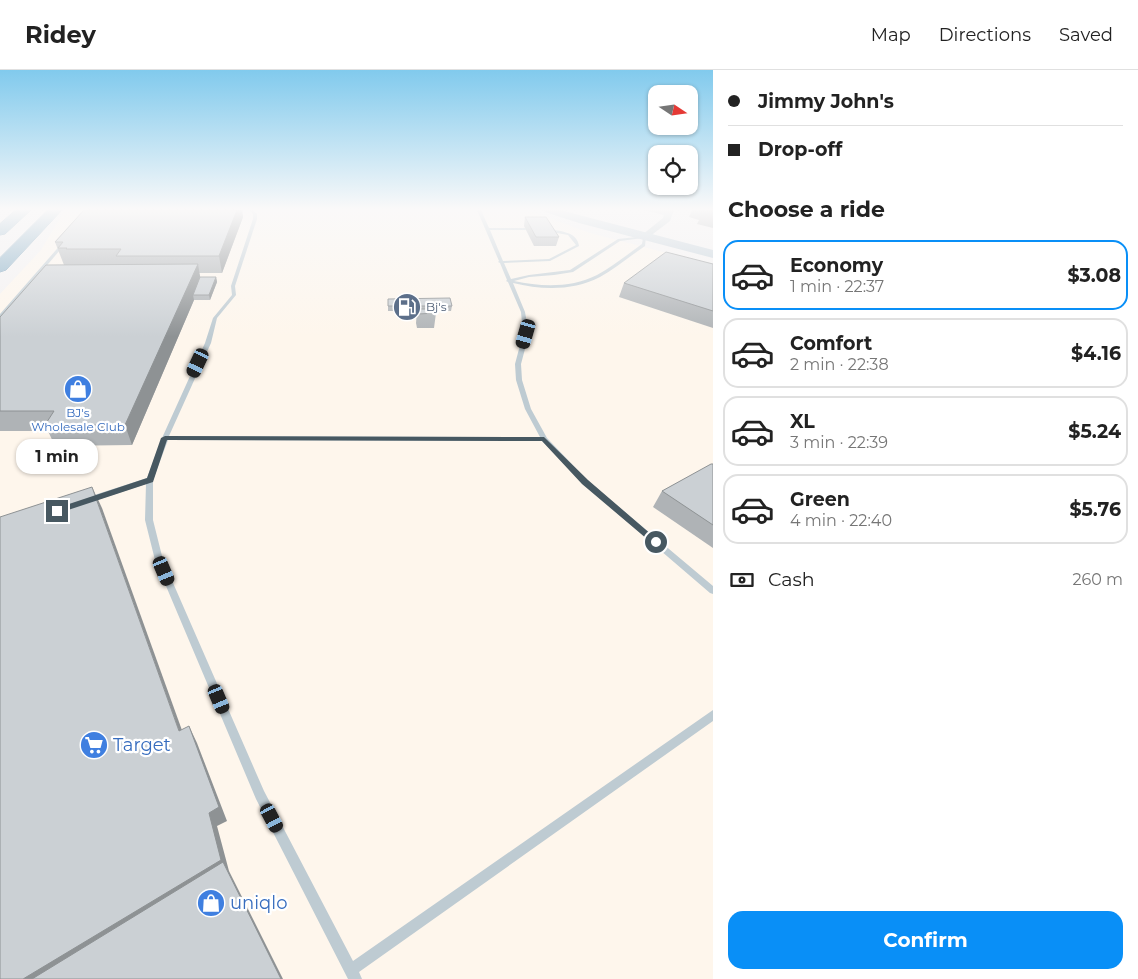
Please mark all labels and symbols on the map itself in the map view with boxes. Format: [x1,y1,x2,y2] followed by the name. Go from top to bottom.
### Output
[648,85,698,135] north arrow
[392,292,422,322] fuel station icon: Bj's
[426,299,447,314] place label: Bj's
[514,318,537,350] car
[184,346,211,380] car
[63,374,93,404] shop icon: BJ's Wholesale Club
[31,405,125,434] place label: BJ's Wholesale Club
[16,438,98,474] callout: 1 min
[46,500,68,522] route end
[645,531,667,553] route start
[151,554,176,588] car
[206,682,231,716] car
[79,730,109,760] supermarket icon: Target
[113,734,171,756] place label: Target
[258,801,285,835] car
[196,888,226,918] shop icon: uniqlo
[230,892,287,914] place label: uniqlo

